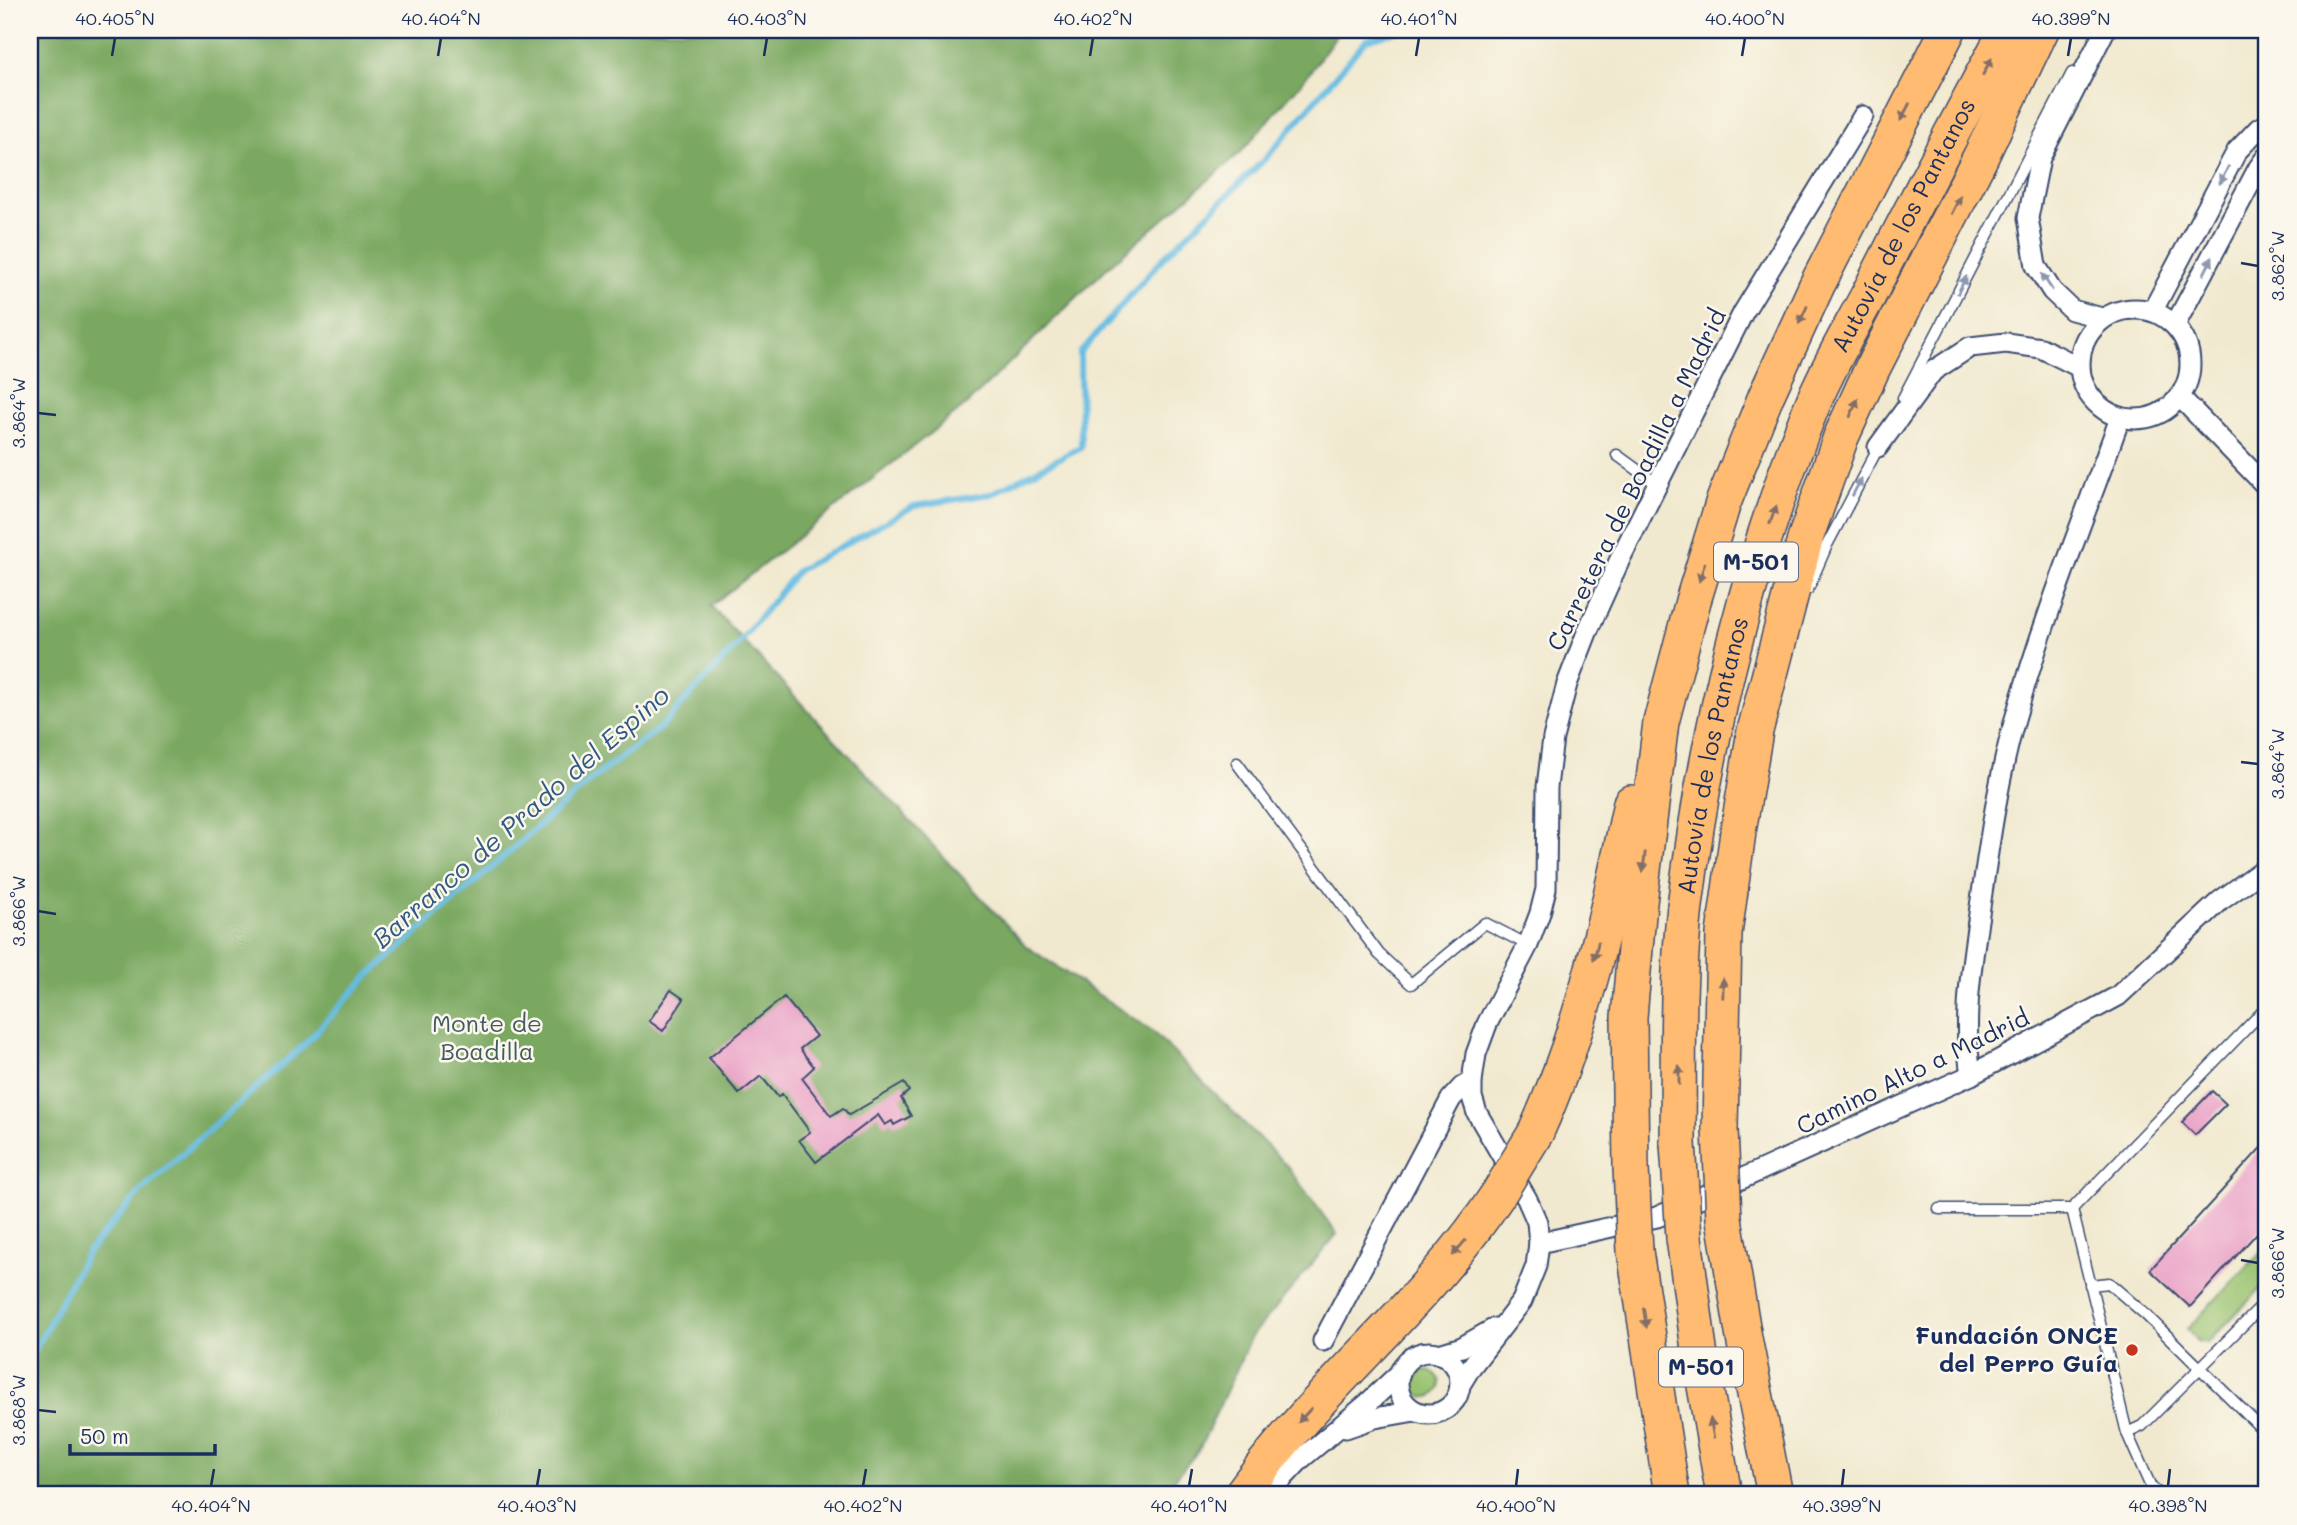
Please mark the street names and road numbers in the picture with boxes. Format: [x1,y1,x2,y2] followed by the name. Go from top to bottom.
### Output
[1823,93,1982,357] street label: Autovía de los Pantanos
[1539,303,1732,655] street label: Carretera de Boadilla a Madrid
[1714,542,1798,582] road number: M-501
[1670,613,1755,896] street label: Autovía de los Pantanos
[1791,1001,2034,1141] street label: Camino Alto a Madrid
[1659,1348,1743,1386] road number: M-501

